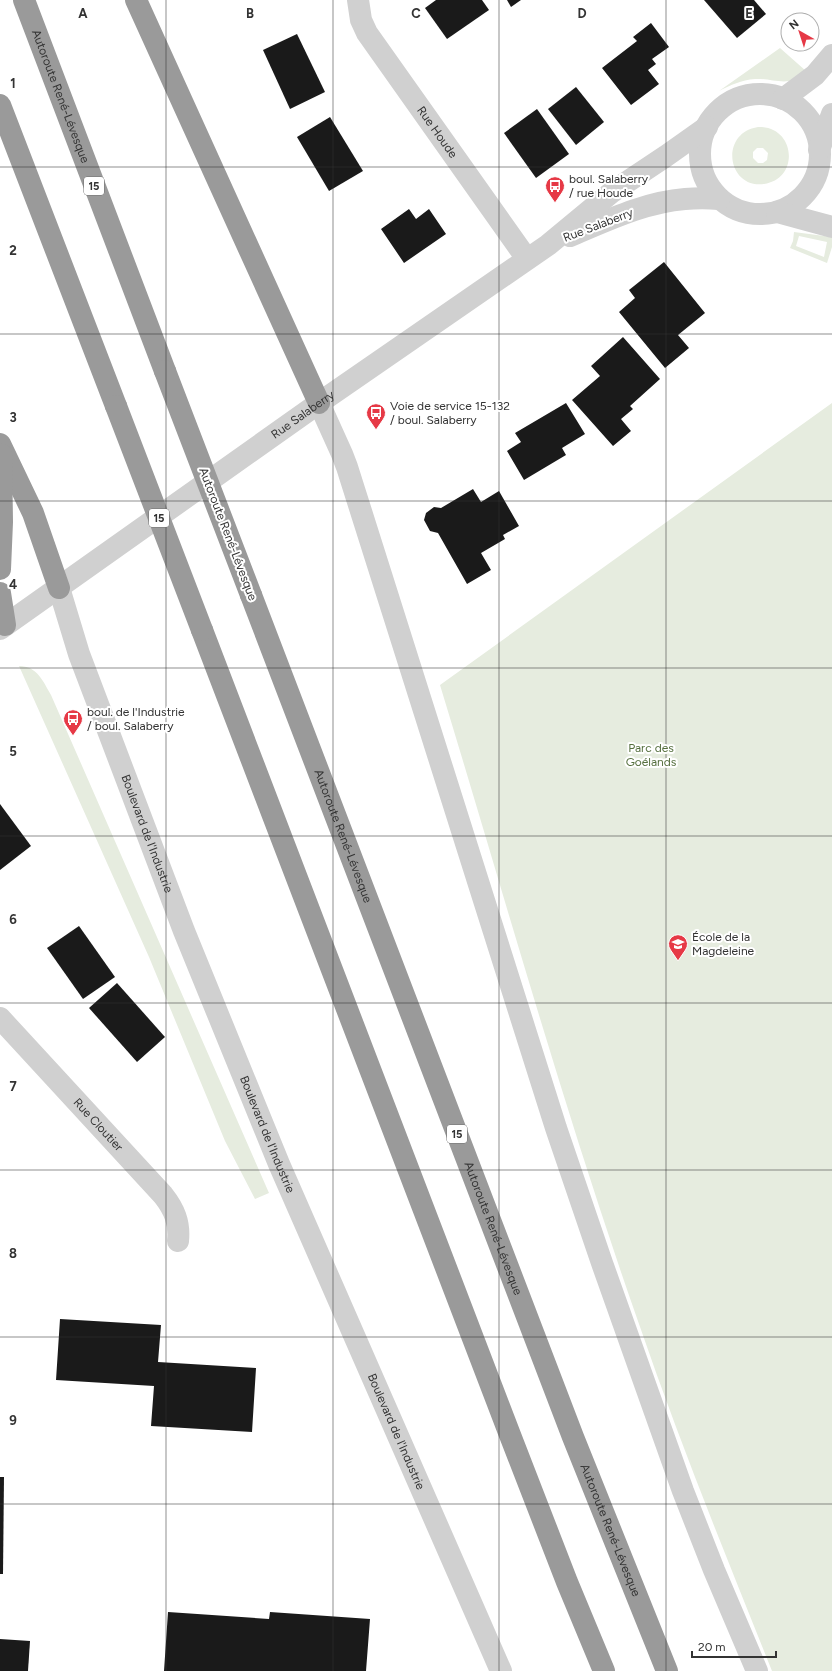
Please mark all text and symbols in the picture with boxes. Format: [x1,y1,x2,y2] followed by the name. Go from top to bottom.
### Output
[78,6,88,21] text: A
[246,6,254,21] text: B
[411,6,421,21] text: C
[577,6,587,21] text: D
[745,6,753,21] text: E
[780,12,820,52] north arrow
[787,17,801,32] text: N
[29,28,92,165] street label: Autoroute René-Lévesque
[10,76,16,91] text: 1
[414,104,460,161] street label: Rue Houde
[569,172,649,200] place label: boul. Salaberry / rue Houde
[544,175,566,203] bus stop icon: boul. Salaberry / rue Houde
[84,177,104,195] road number: 15
[561,205,636,245] street label: Rue Salaberry
[9,243,17,258] text: 2
[268,387,338,442] street label: Rue Salaberry
[390,399,510,427] place label: Voie de service 15-132 / boul. Salaberry
[365,402,387,430] bus stop icon: Voie de service 15-132 / boul. Salaberry
[9,410,17,425] text: 3
[196,465,260,603] street label: Autoroute René-Lévesque
[149,509,169,527] road number: 15
[9,577,17,592] text: 4
[87,705,185,733] place label: boul. de l'Industrie / boul. Salaberry
[62,708,84,736] bus stop icon: boul. de l'Industrie / boul. Salaberry
[626,741,677,769] park label: Parc des Goélands
[9,744,17,759] text: 5
[311,767,375,905] street label: Autoroute René-Lévesque
[118,773,176,895] street label: Boulevard de l'Industrie
[9,912,17,927] text: 6
[692,930,755,958] place label: École de la Magdeleine
[667,933,689,961] school or university icon: École de la Magdeleine
[237,1074,298,1195] street label: Boulevard de l'Industrie
[9,1079,17,1094] text: 7
[70,1095,126,1154] street label: Rue Cloutier
[447,1125,467,1143] road number: 15
[461,1160,525,1297] street label: Autoroute René-Lévesque
[9,1246,17,1261] text: 8
[365,1371,428,1492] street label: Boulevard de l'Industrie
[9,1413,17,1428] text: 9
[578,1462,644,1599] street label: Autoroute René-Lévesque
[692,1633,776,1659] scale bar
[698,1640,726,1654] text: 20 m

